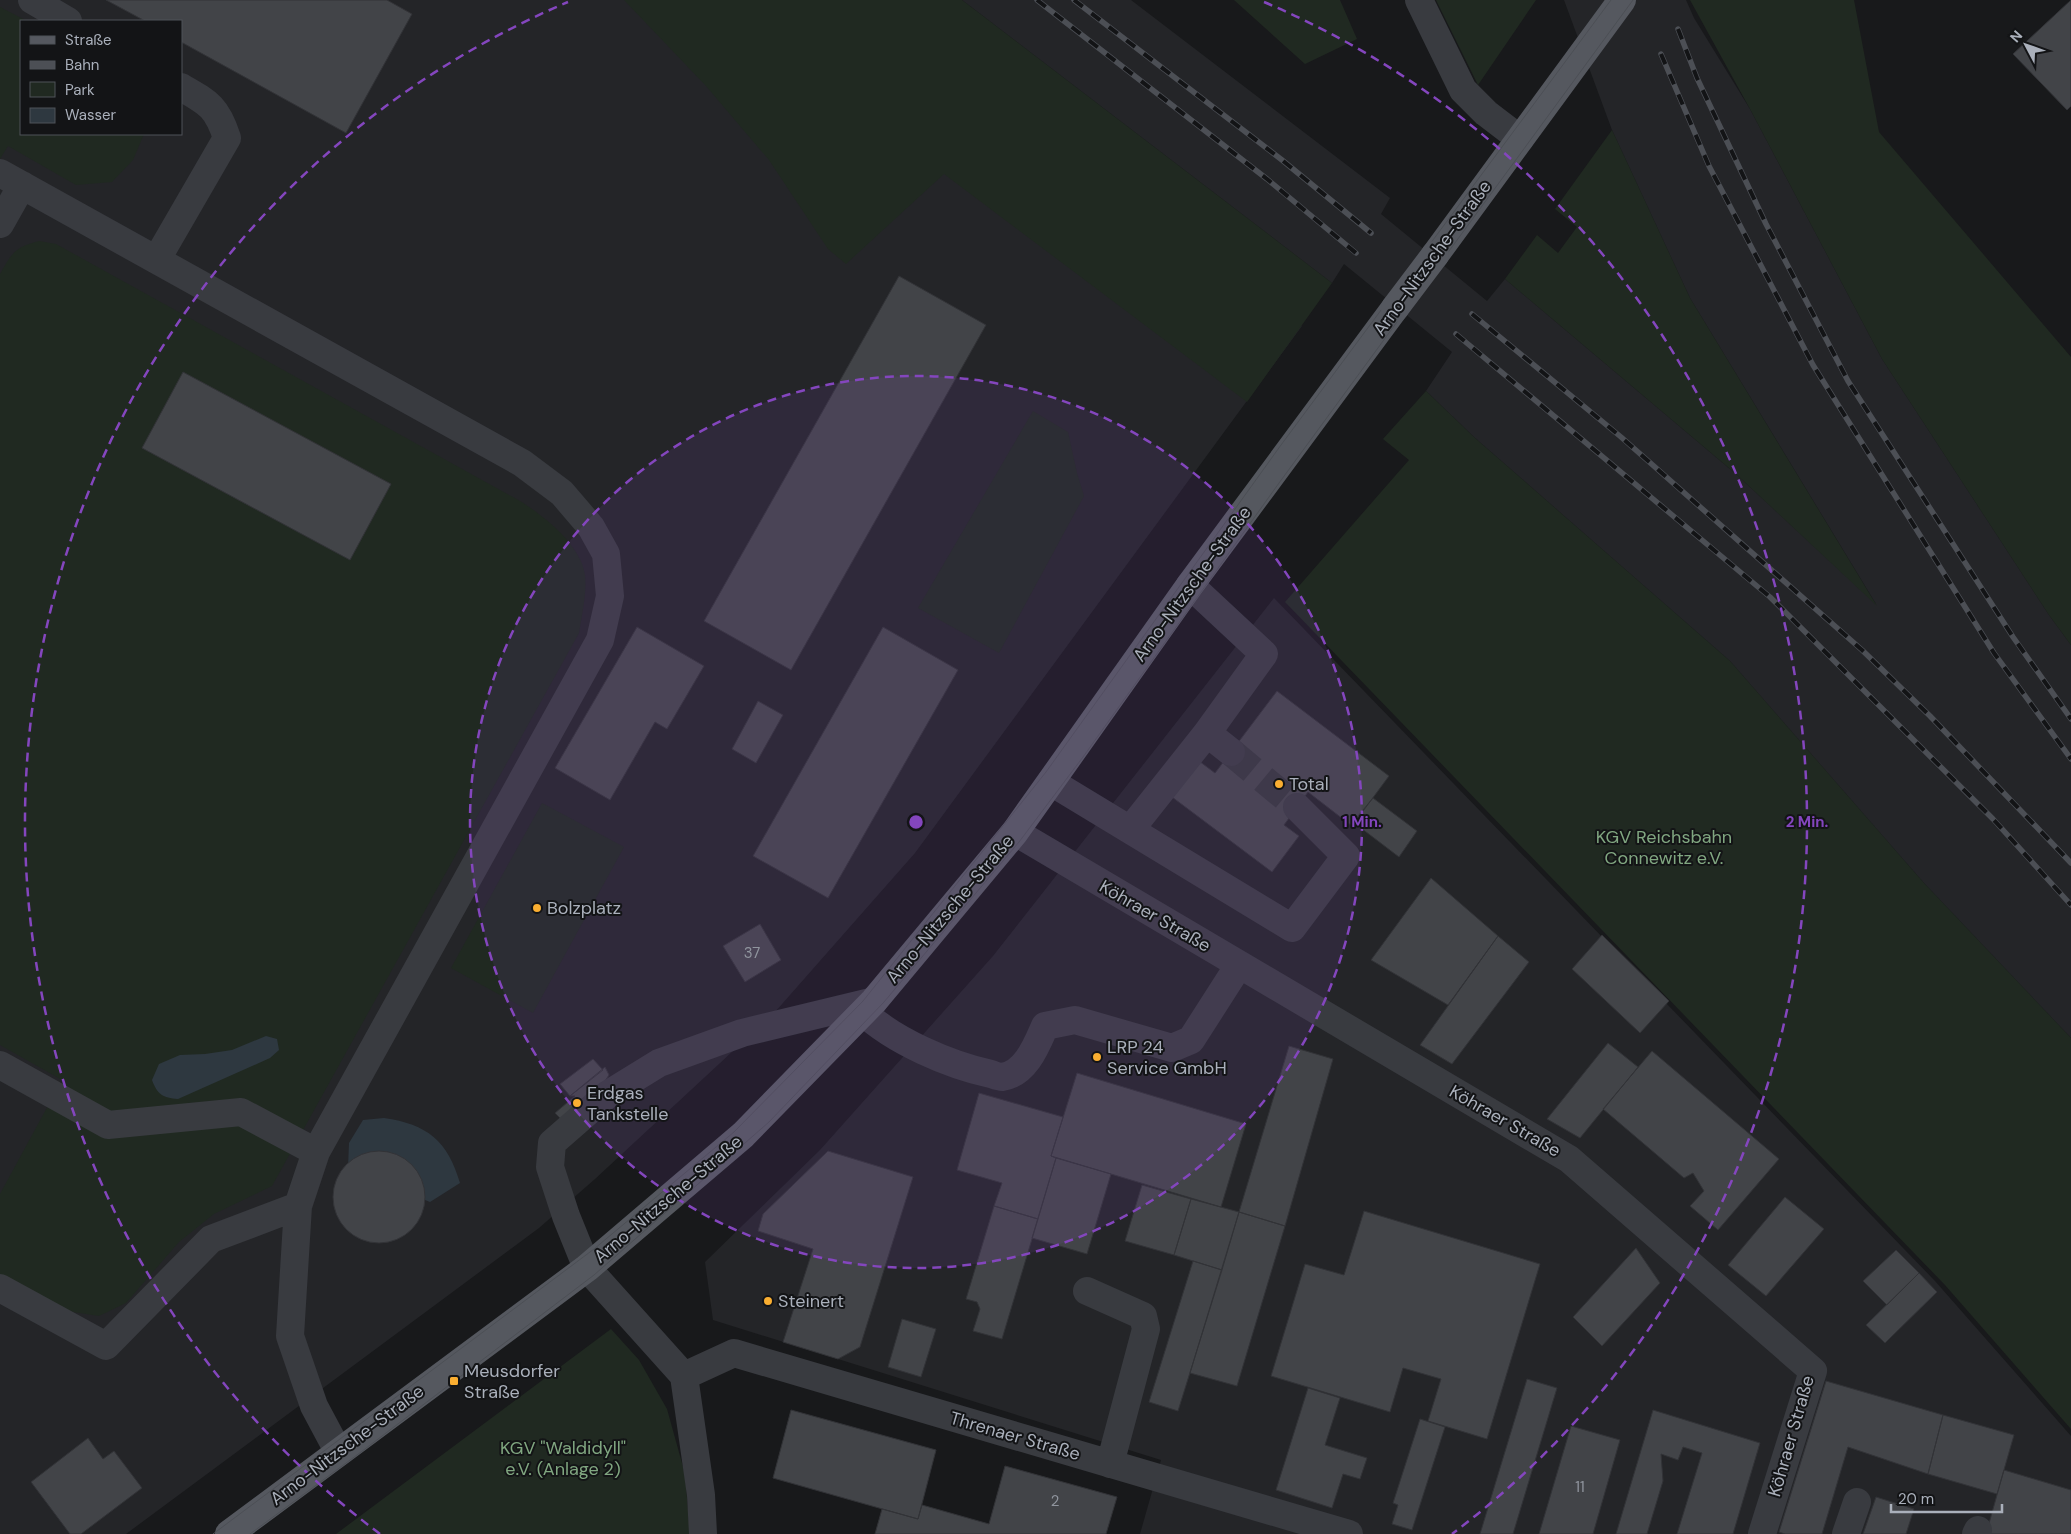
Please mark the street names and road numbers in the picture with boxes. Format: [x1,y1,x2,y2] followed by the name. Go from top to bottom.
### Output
[1367,175,1497,341] street label: Arno-Nitzsche-Straße
[1127,501,1257,667] street label: Arno-Nitzsche-Straße
[881,830,1019,988] street label: Arno-Nitzsche-Straße
[1095,874,1215,958] street label: Köhraer Straße
[1445,1079,1565,1163] street label: Köhraer Straße
[589,1130,747,1268] street label: Arno-Nitzsche-Straße
[1762,1373,1820,1499] street label: Köhraer Straße
[265,1379,429,1511] street label: Arno-Nitzsche-Straße
[947,1406,1083,1466] street label: Threnaer Straße

